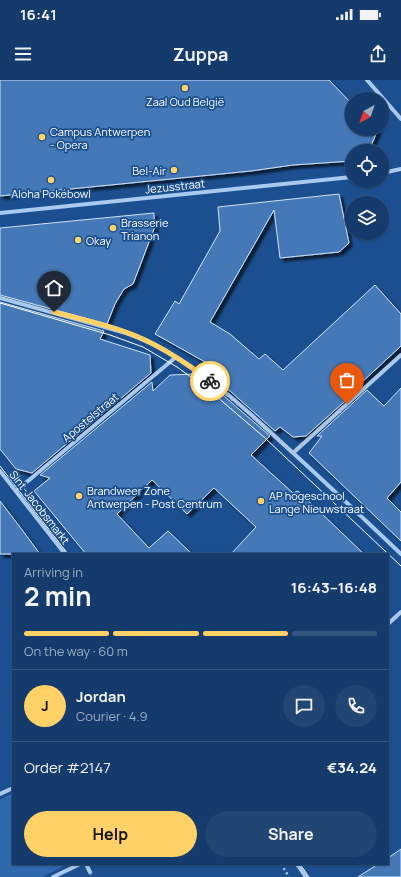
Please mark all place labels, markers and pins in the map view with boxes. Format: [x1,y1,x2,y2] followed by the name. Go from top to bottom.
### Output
[180,83,190,93] marker: Zaal Oud België
[146,94,225,109] place label: Zaal Oud België
[50,124,150,152] place label: Campus Antwerpen - Opera
[37,132,47,142] marker: Campus Antwerpen - Opera
[132,163,166,178] place label: Bel-Air
[169,165,179,175] marker: Bel-Air
[46,175,56,185] marker: Aloha Pokébowl
[11,186,91,201] place label: Aloha Pokébowl
[121,215,169,243] place label: Brasserie Trianon
[108,223,118,233] marker: Brasserie Trianon
[86,233,111,248] place label: Okay
[73,235,83,245] marker: Okay
[37,271,71,312] pin
[330,363,364,404] pin
[87,483,222,511] place label: Brandweer Zone Antwerpen - Post Centrum
[269,488,364,516] place label: AP hogeschool Lange Nieuwstraat
[74,491,84,501] marker: Brandweer Zone Antwerpen - Post Centrum
[256,496,266,506] marker: AP hogeschool Lange Nieuwstraat

